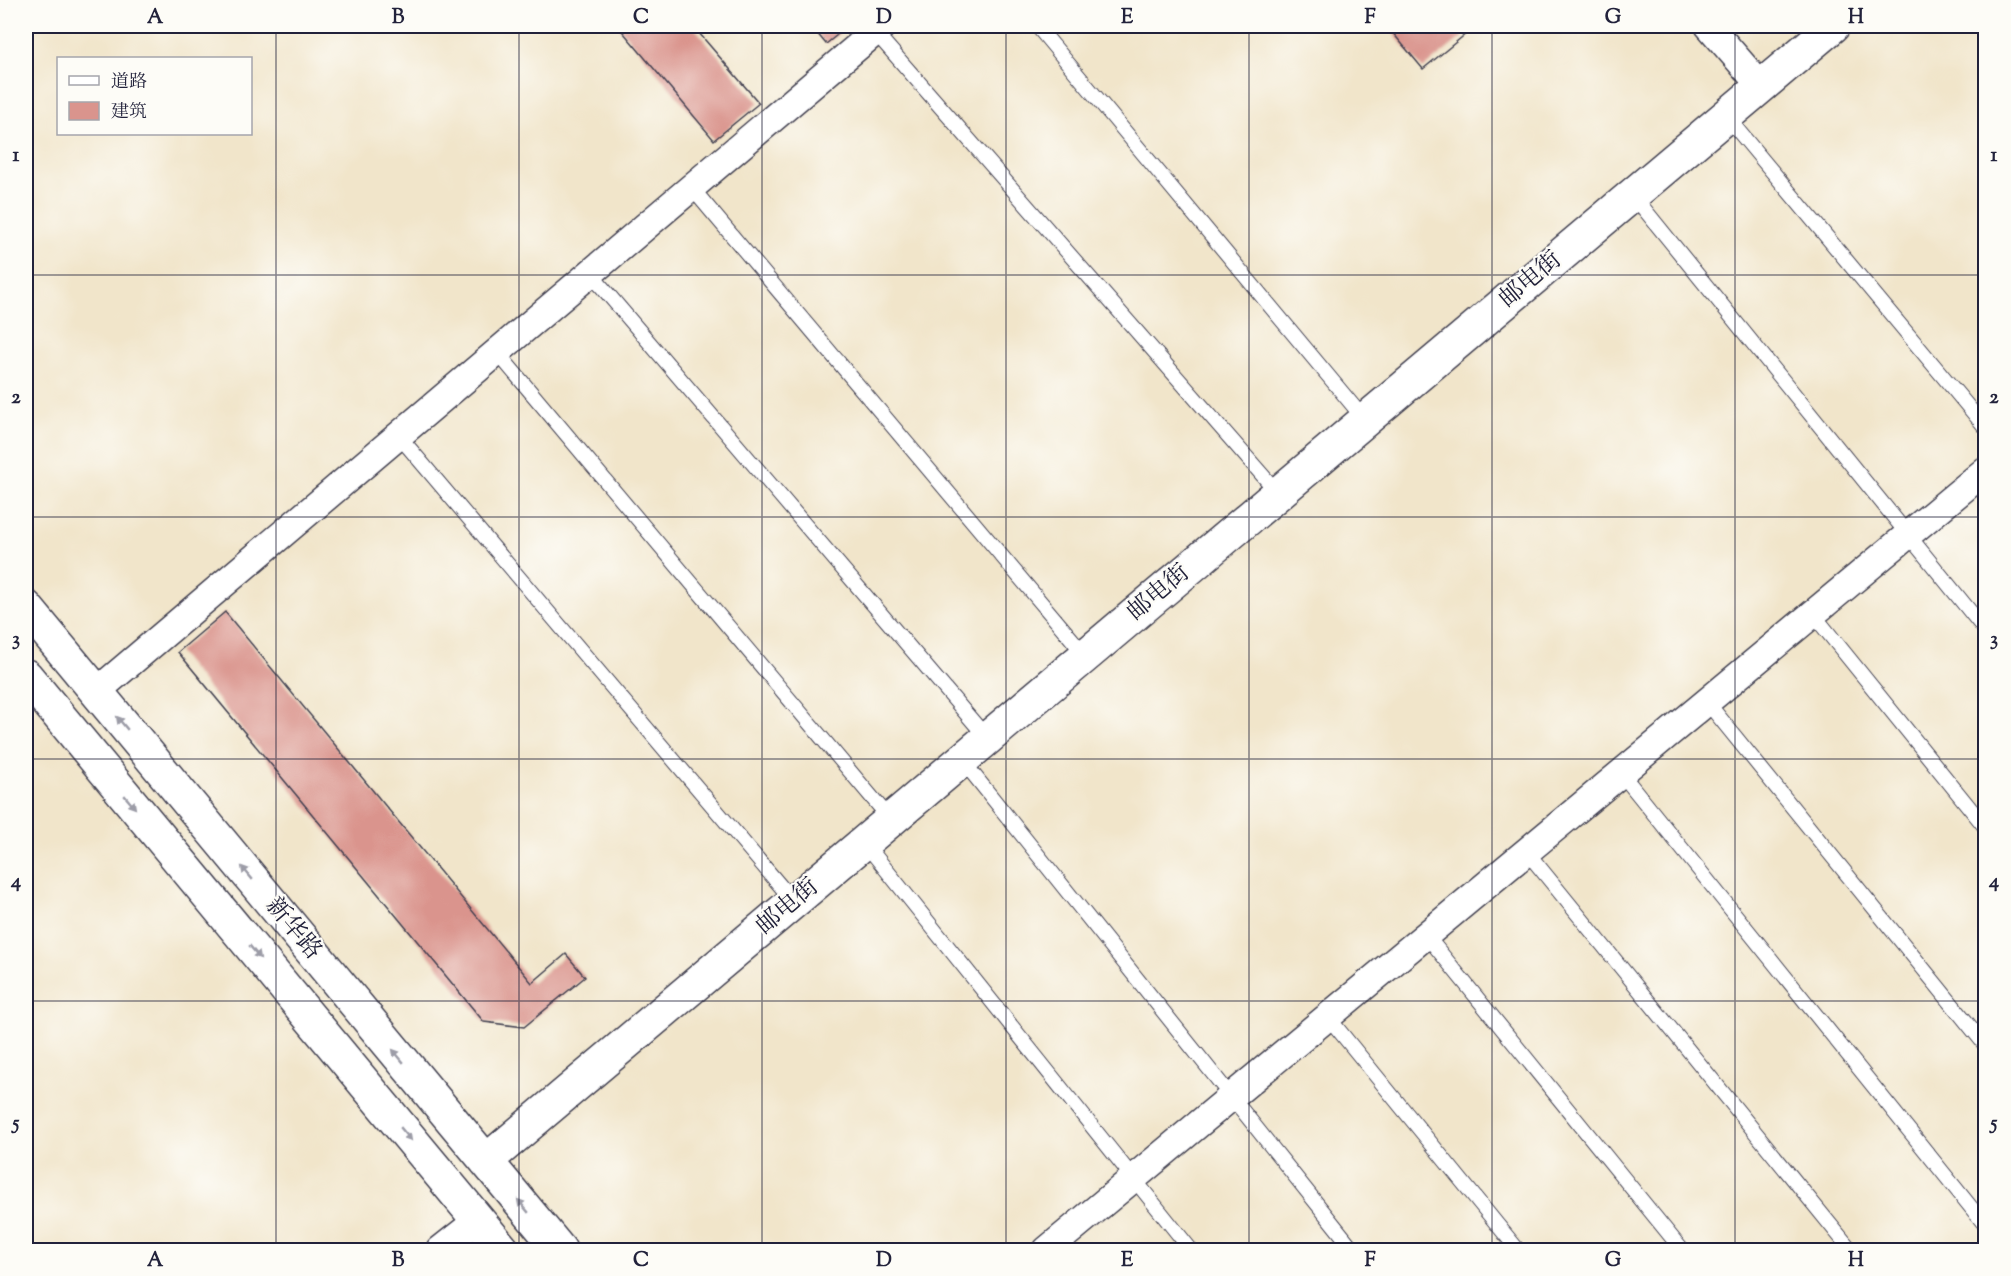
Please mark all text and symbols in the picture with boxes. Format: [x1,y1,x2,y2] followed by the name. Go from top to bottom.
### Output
[147,4,164,33] text: A
[392,4,405,33] text: B
[633,4,649,33] text: C
[876,4,892,33] text: D
[1121,4,1134,33] text: E
[1364,4,1376,33] text: F
[1605,4,1622,33] text: G
[1848,4,1864,33] text: H
[57,57,252,135] legend
[111,70,147,96] text: 道路
[111,100,147,126] text: 建筑
[13,142,20,171] text: 1
[1991,142,1998,171] text: 1
[1492,244,1570,316] street label: 邮电街
[11,384,21,413] text: 2
[1989,384,1999,413] text: 2
[1120,557,1198,629] street label: 邮电街
[12,626,20,655] text: 3
[1990,626,1998,655] text: 3
[116,716,129,731] one-way arrow
[123,794,136,809] one-way arrow
[240,865,253,881] one-way arrow
[10,868,21,897] text: 4
[1988,868,1999,897] text: 4
[749,871,827,943] street label: 邮电街
[257,890,329,968] street label: 新华路
[248,944,261,960] one-way arrow
[392,1048,405,1063] one-way arrow
[11,1110,20,1139] text: 5
[1989,1110,1998,1139] text: 5
[399,1126,412,1141] one-way arrow
[517,1198,529,1213] one-way arrow
[147,1247,164,1276] text: A
[392,1247,405,1276] text: B
[633,1247,649,1276] text: C
[876,1247,892,1276] text: D
[1121,1247,1134,1276] text: E
[1364,1247,1376,1276] text: F
[1605,1247,1622,1276] text: G
[1848,1247,1864,1276] text: H

